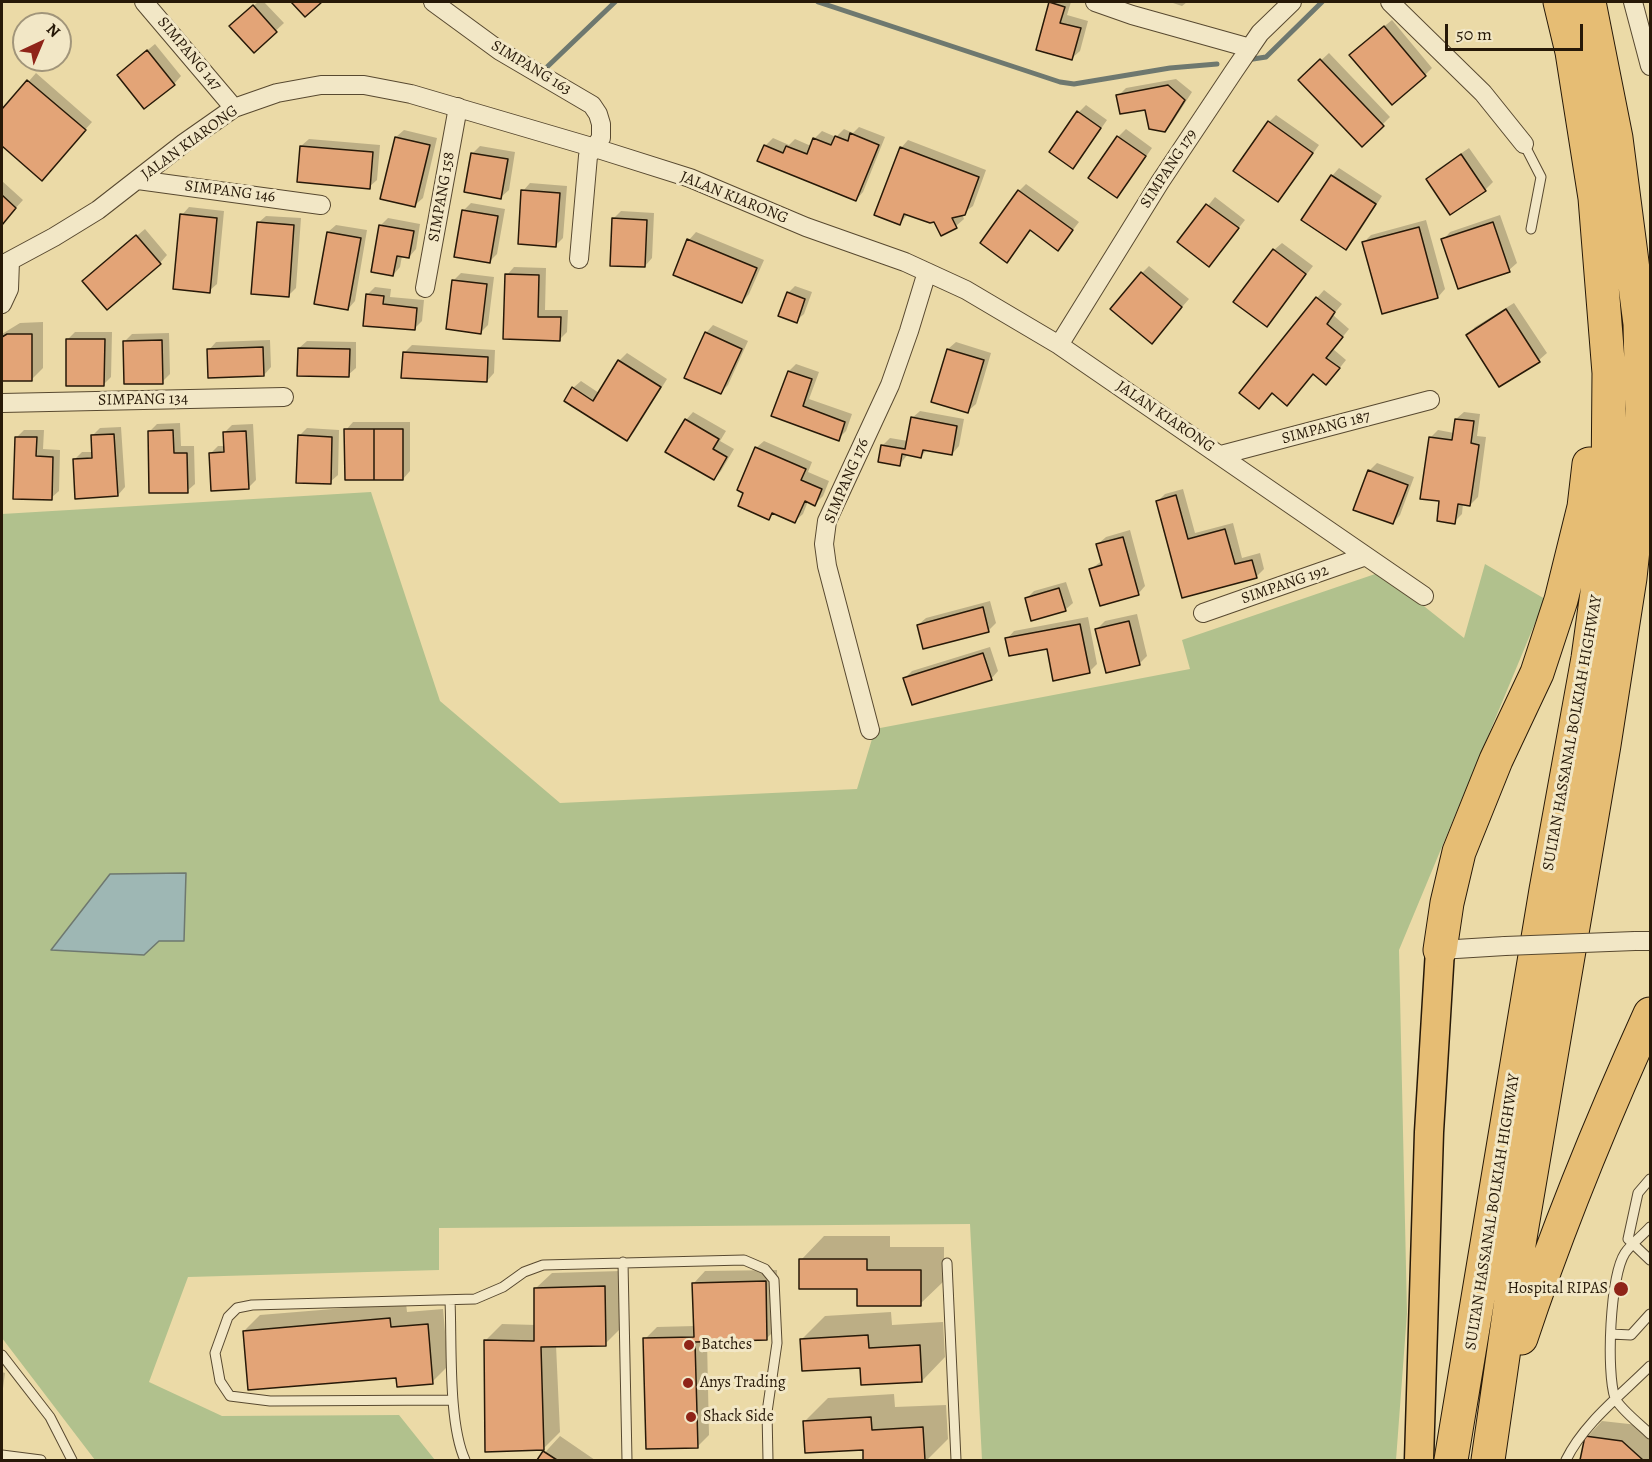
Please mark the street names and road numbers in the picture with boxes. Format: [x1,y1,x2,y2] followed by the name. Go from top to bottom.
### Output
[153,13,225,95] street label: SIMPANG 147
[487,36,575,100] street label: SIMPANG 163
[138,101,242,185] street label: JALAN KIARONG
[1136,126,1202,212] street label: SIMPANG 179
[425,151,459,243] street label: SIMPANG 158
[677,168,791,228] street label: JALAN KIARONG
[184,177,276,207] street label: SIMPANG 146
[1112,377,1218,457] street label: JALAN KIARONG
[98,390,188,410] street label: SIMPANG 134
[1280,407,1372,449] street label: SIMPANG 187
[820,436,874,526] street label: SIMPANG 176
[1239,561,1331,609] street label: SIMPANG 192
[1539,594,1607,872] street label: SULTAN HASSANAL BOLKIAH HIGHWAY
[1462,1072,1524,1352] street label: SULTAN HASSANAL BOLKIAH HIGHWAY

